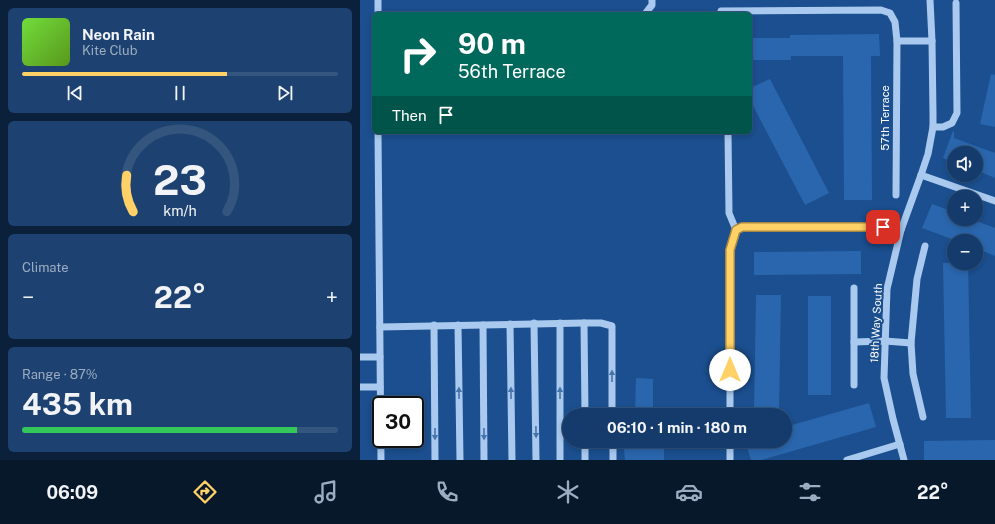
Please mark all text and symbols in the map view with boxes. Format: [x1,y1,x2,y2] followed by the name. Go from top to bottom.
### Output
[82,26,155,43] text: Neon Rain
[458,27,526,60] text: 90 m
[392,28,444,80] icon: right
[82,43,137,58] text: Kite Club
[458,61,566,82] text: 56th Terrace
[64,82,86,104] icon: previous
[169,82,191,104] icon: pause
[274,82,296,104] icon: next
[879,85,891,151] street label: 57th Terrace
[435,104,457,126] icon: arrive
[392,107,427,124] text: Then
[947,146,983,270] map controls
[947,146,983,182] button: sound
[153,154,207,203] text: 23
[947,190,983,226] button: +
[163,201,197,218] text: km/h
[866,210,900,244] pin
[872,216,894,238] icon: arrive
[947,234,983,270] button: −
[22,260,69,275] text: Climate
[154,279,206,315] text: 22°
[868,283,884,363] street label: 18th Way South
[22,284,34,310] text: −
[326,284,338,310] text: +
[709,349,751,391] position arrow
[22,367,97,382] text: Range · 87%
[609,369,615,382] one-way arrow
[22,386,133,422] text: 435 km
[456,386,462,399] one-way arrow
[508,386,514,399] one-way arrow
[557,386,563,399] one-way arrow
[372,396,424,448] speed limit sign: 30
[607,419,747,436] text: 06:10 · 1 min · 180 m
[533,426,539,439] one-way arrow
[432,428,438,441] one-way arrow
[481,428,487,441] one-way arrow
[191,478,219,506] icon: directions
[312,478,340,506] icon: music
[433,478,461,506] icon: phone
[554,478,582,506] icon: climate
[675,478,703,506] icon: car
[796,478,824,506] icon: filters
[46,482,98,503] text: 06:09
[917,482,948,503] text: 22°

